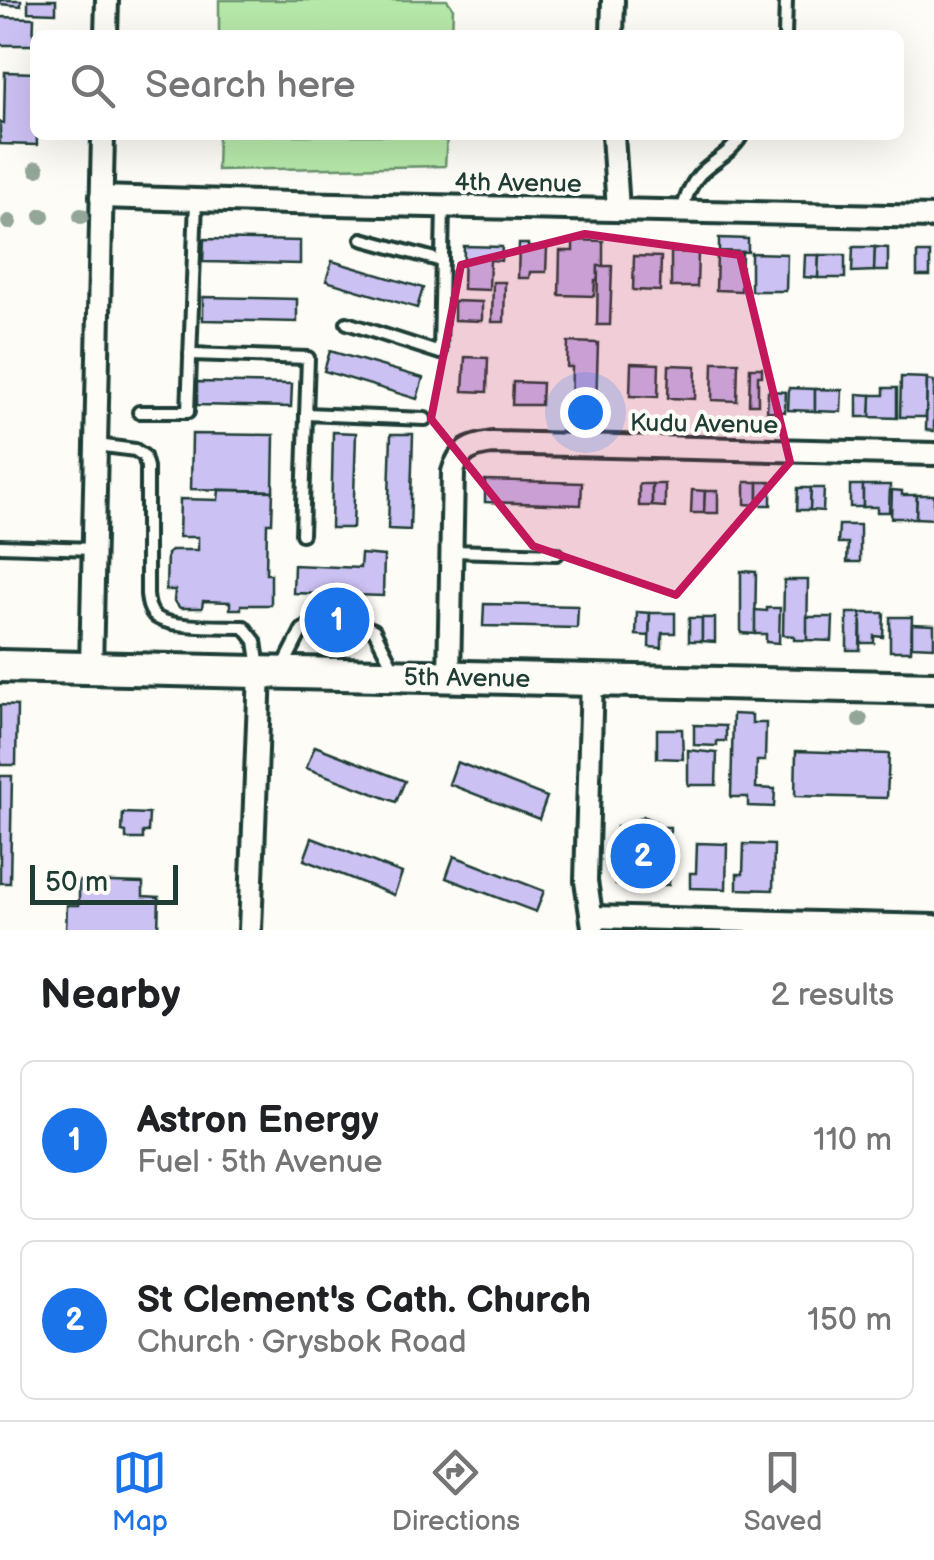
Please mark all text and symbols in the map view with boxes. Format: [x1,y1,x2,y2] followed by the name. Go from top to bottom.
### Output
[30,30,904,140] search box
[65,58,120,113] icon: search
[145,63,356,108] text: Search here
[454,167,582,200] street label: 4th Avenue
[560,387,611,438] your location
[629,408,779,441] street label: Kudu Avenue
[304,582,370,658] pin: 1
[403,662,531,695] street label: 5th Avenue
[610,818,676,894] pin: 2
[30,860,178,904] scale bar
[45,866,108,899] text: 50 m
[40,970,180,1021] text: Nearby
[770,976,894,1015] text: 2 results
[137,1098,379,1143] text: Astron Energy
[68,1121,81,1160] text: 1
[813,1121,892,1160] text: 110 m
[137,1143,382,1182] text: Fuel · 5th Avenue
[137,1278,591,1323] text: St Clement's Cath. Church
[65,1301,84,1340] text: 2
[807,1301,892,1340] text: 150 m
[137,1323,467,1362] text: Church · Grysbok Road
[112,1445,168,1538] tab: Map
[391,1445,520,1538] tab: Directions
[744,1445,822,1538] tab: Saved

